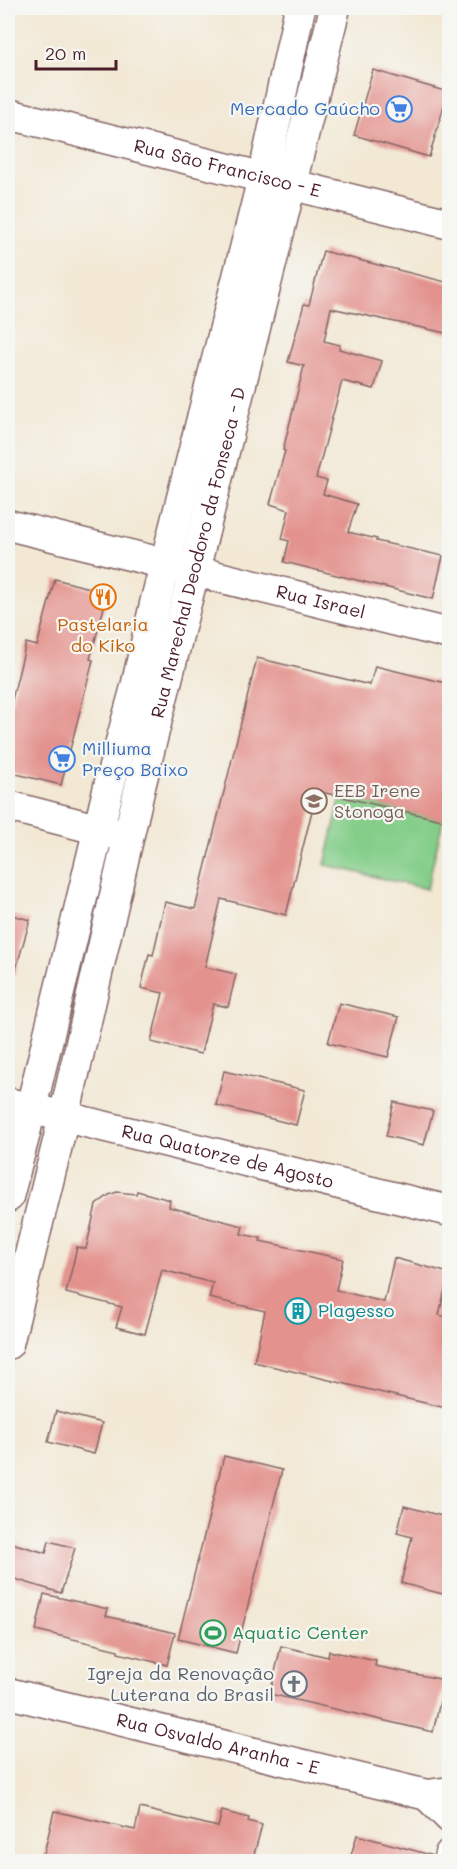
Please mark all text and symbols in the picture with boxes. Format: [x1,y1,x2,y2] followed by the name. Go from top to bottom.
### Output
[36,33,116,71] scale bar
[45,41,86,65] text: 20 m
[384,94,414,124] supermarket icon: Mercado Gaúcho
[230,96,380,120] place label: Mercado Gaúcho
[131,133,324,202] street label: Rua São Francisco - E
[145,384,251,721] street label: Rua Marechal Deodoro da Fonseca - D
[274,579,368,624] street label: Rua Israel
[88,582,118,612] restaurant icon: Pastelaria do Kiko
[57,612,149,657] place label: Pastelaria do Kiko
[82,736,188,781] place label: Milliuma Preço Baixo
[47,744,77,774] supermarket icon: Milliuma Preço Baixo
[334,778,421,823] place label: EEB Irene Stonoga
[299,786,329,816] school or university icon: EEB Irene Stonoga
[119,1118,337,1193] street label: Rua Quatorze de Agosto
[283,1296,313,1326] building icon: Plagesso
[318,1298,395,1322] place label: Plagesso
[198,1618,228,1648] sports icon: Aquatic Center
[232,1620,369,1644] place label: Aquatic Center
[88,1661,274,1706] place label: Igreja da Renovação Luterana do Brasil
[279,1669,309,1699] church icon: Igreja da Renovação Luterana do Brasil
[114,1707,322,1779] street label: Rua Osvaldo Aranha - E

